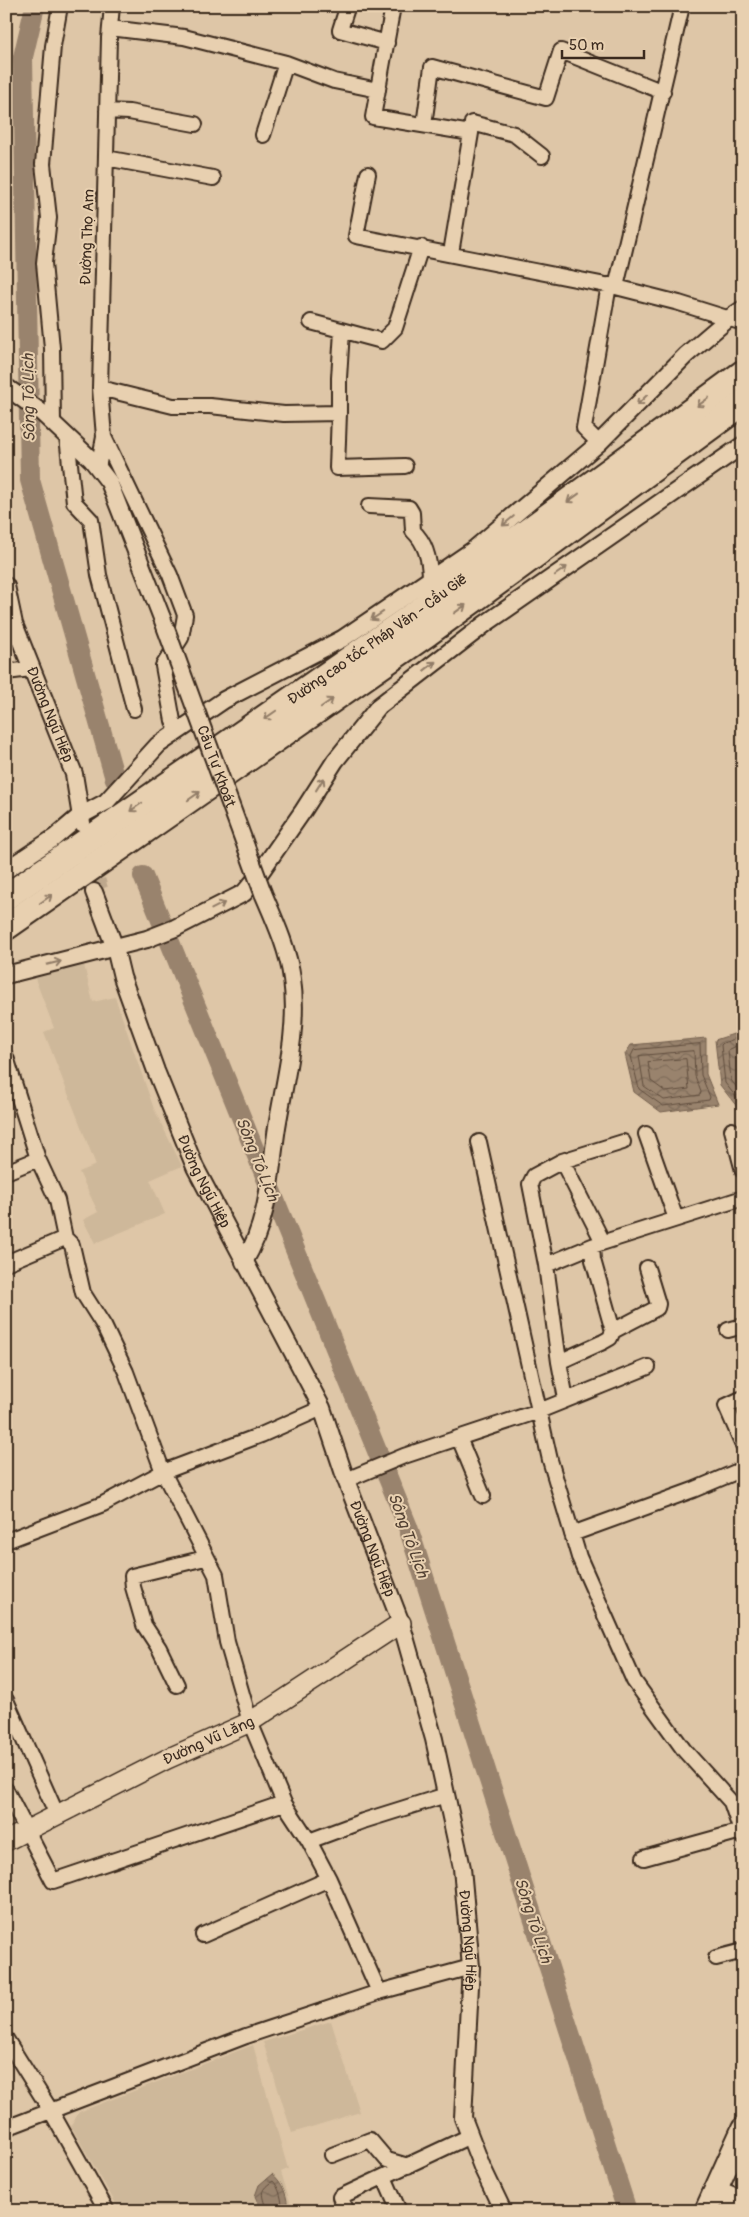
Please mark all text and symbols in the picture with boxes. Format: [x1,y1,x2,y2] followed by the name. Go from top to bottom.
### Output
[562,28,644,60] scale bar
[569,36,604,55] text: 50 m
[76,189,99,285] street label: Đường Thọ Am
[18,352,40,442] water label: Sông Tô Lịch
[636,394,648,406] one-way arrow
[697,396,711,407] one-way arrow
[566,493,580,503] one-way arrow
[502,515,515,526] one-way arrow
[554,566,568,576] one-way arrow
[284,570,471,709] street label: Đường cao tốc Pháp Vân - Cầu Giẽ
[453,604,466,615] one-way arrow
[370,611,384,621] one-way arrow
[423,661,437,671] one-way arrow
[22,664,77,765] street label: Đường Ngũ Hiệp
[320,698,334,708] one-way arrow
[263,710,277,720] one-way arrow
[192,723,240,811] street label: Cầu Tự Khoát
[315,777,325,791] one-way arrow
[187,791,201,801] one-way arrow
[129,802,143,812] one-way arrow
[39,894,53,904] one-way arrow
[210,901,225,910] one-way arrow
[45,958,61,967] one-way arrow
[231,1115,283,1205] water label: Sông Tô Lịch
[173,1132,234,1231] street label: Đường Ngũ Hiệp
[384,1490,433,1582] water label: Sông Tô Lịch
[345,1498,399,1600] street label: Đường Ngũ Hiệp
[160,1712,257,1770] street label: Đường Vũ Lăng
[510,1875,557,1967] water label: Sông Tô Lịch
[454,1889,480,1992] street label: Đường Ngũ Hiệp

